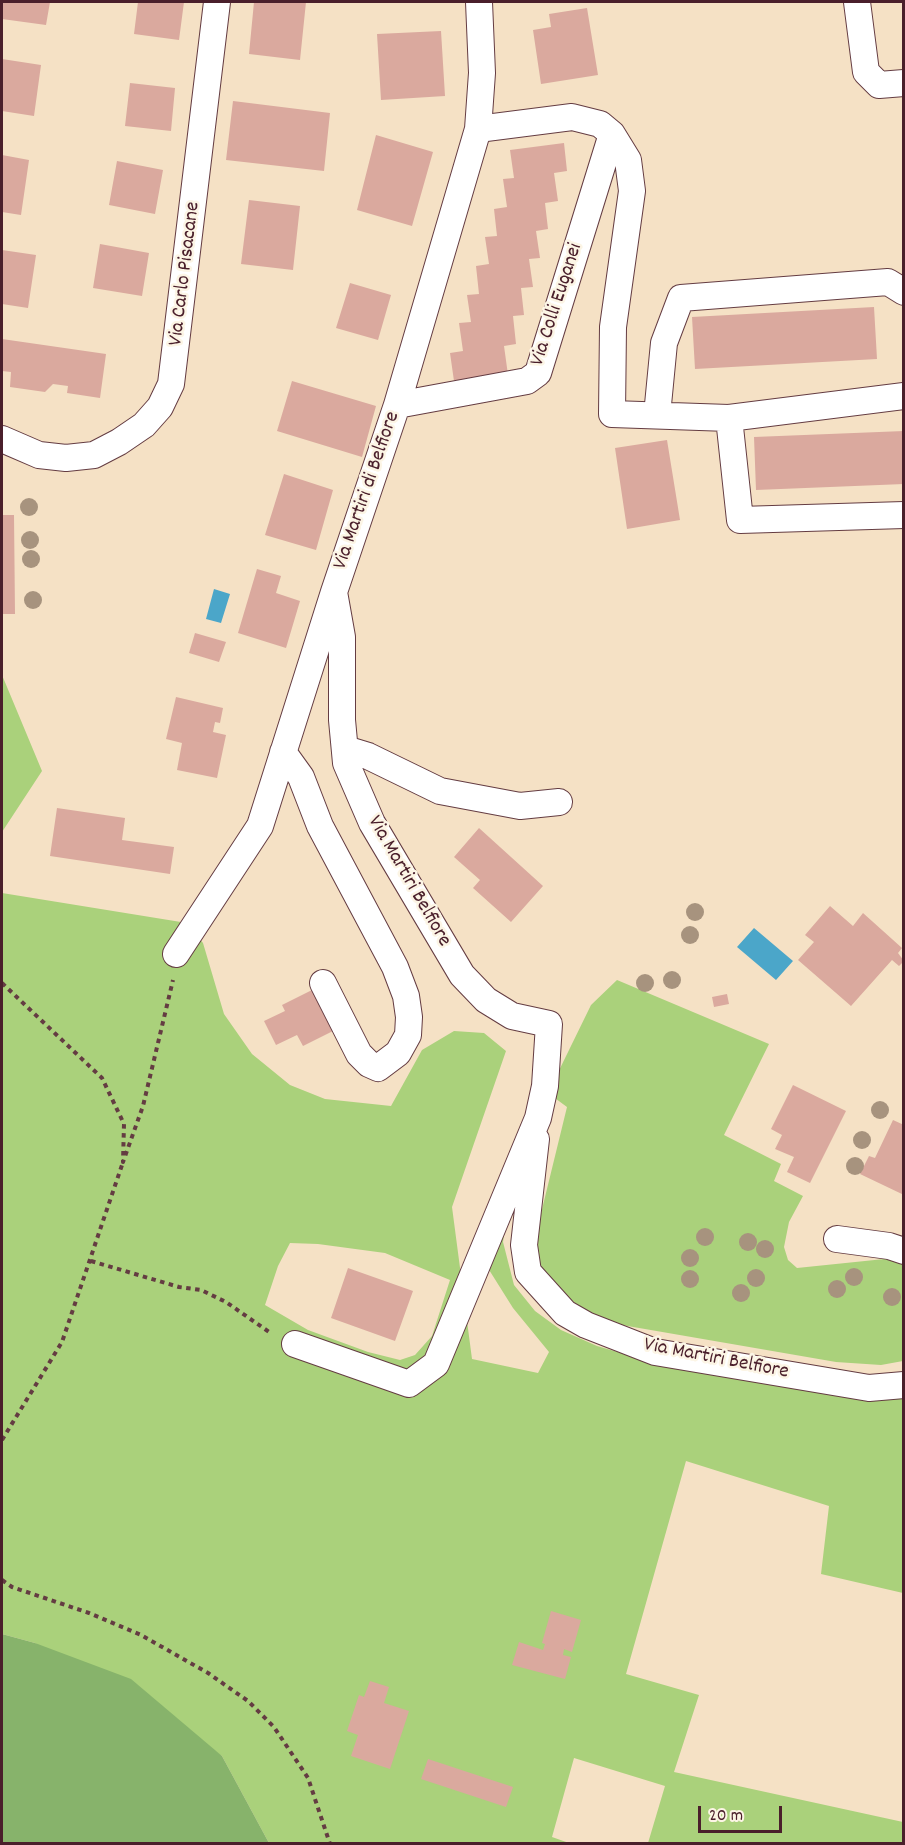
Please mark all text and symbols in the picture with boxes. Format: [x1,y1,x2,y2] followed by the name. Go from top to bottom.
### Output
[165,200,207,348] street label: Via Carlo Pisacane
[526,241,590,369] street label: Via Colli Euganei
[329,409,407,573] street label: Via Martiri di Belfiore
[360,812,456,952] street label: Via Martiri Belfiore
[642,1334,790,1386] street label: Via Martiri Belfiore
[701,1794,785,1832] scale bar
[709,1804,743,1829] text: 20 m

